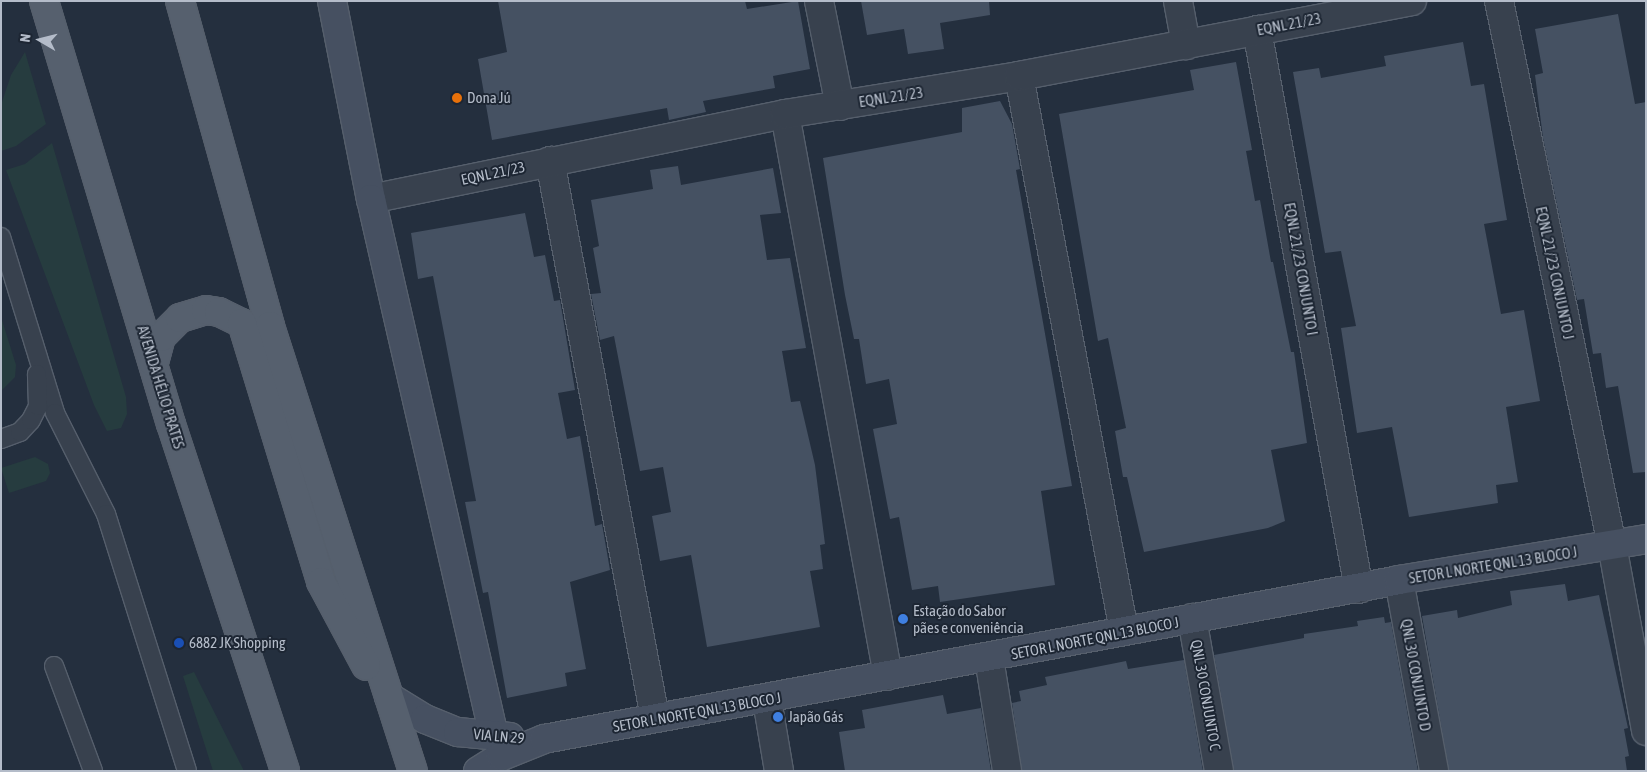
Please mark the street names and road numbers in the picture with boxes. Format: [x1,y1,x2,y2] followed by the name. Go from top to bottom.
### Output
[1255,9,1323,39] street label: EQNL 21/23
[857,83,925,111] street label: EQNL 21/23
[459,157,527,189] street label: EQNL 21/23
[1280,201,1322,337] street label: EQNL 21/23 CONJUNTO I
[1532,205,1578,341] street label: EQNL 21/23 CONJUNTO J
[134,323,188,451] street label: AVENIDA HÉLIO PRATES
[1407,543,1579,587] street label: SETOR L NORTE QNL 13 BLOCO J
[1010,613,1180,663] street label: SETOR L NORTE QNL 13 BLOCO J
[1397,617,1435,733] street label: QNL 30 CONJUNTO D
[1187,638,1225,752] street label: QNL 30 CONJUNTO C
[612,688,782,736] street label: SETOR L NORTE QNL 13 BLOCO J
[473,725,525,747] street label: VIA LN 29

